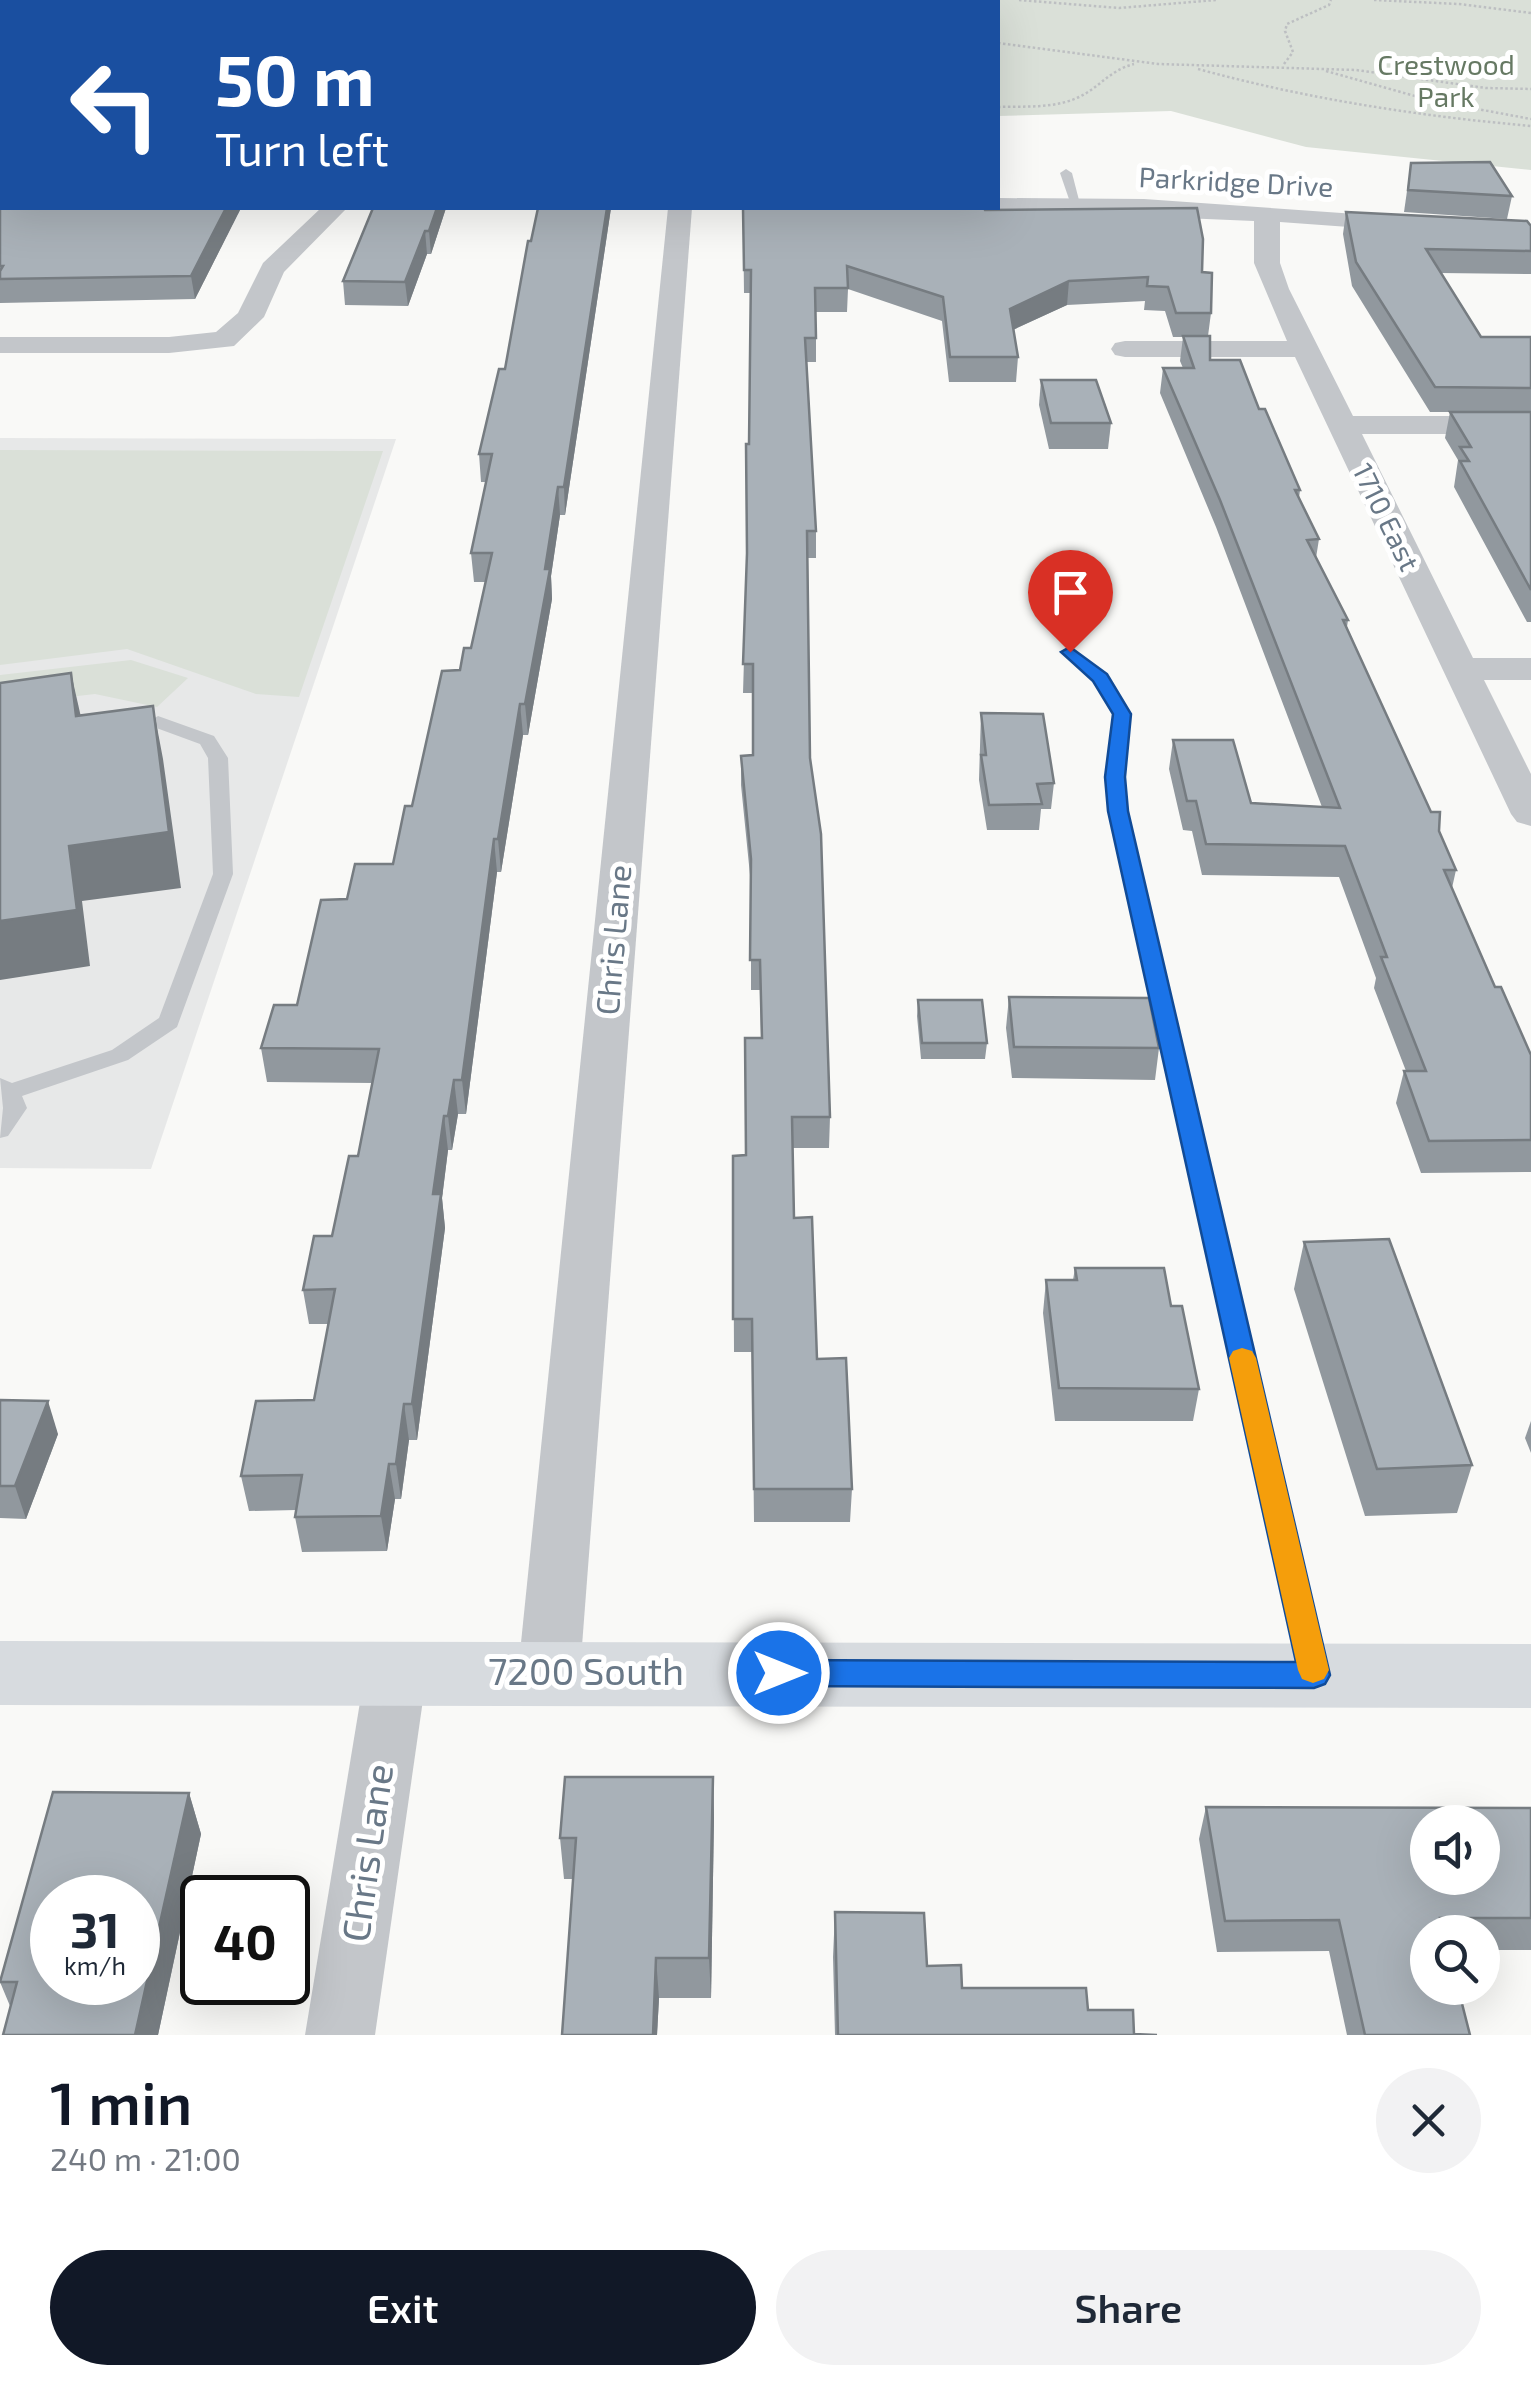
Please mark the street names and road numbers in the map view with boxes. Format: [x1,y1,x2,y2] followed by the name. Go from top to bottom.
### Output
[1138,159,1334,203] street label: Parkridge Drive
[1346,457,1428,576] street label: 1710 East
[587,863,638,1017] street label: Chris Lane
[488,1647,684,1693] street label: 7200 South
[331,1761,401,1945] street label: Chris Lane

